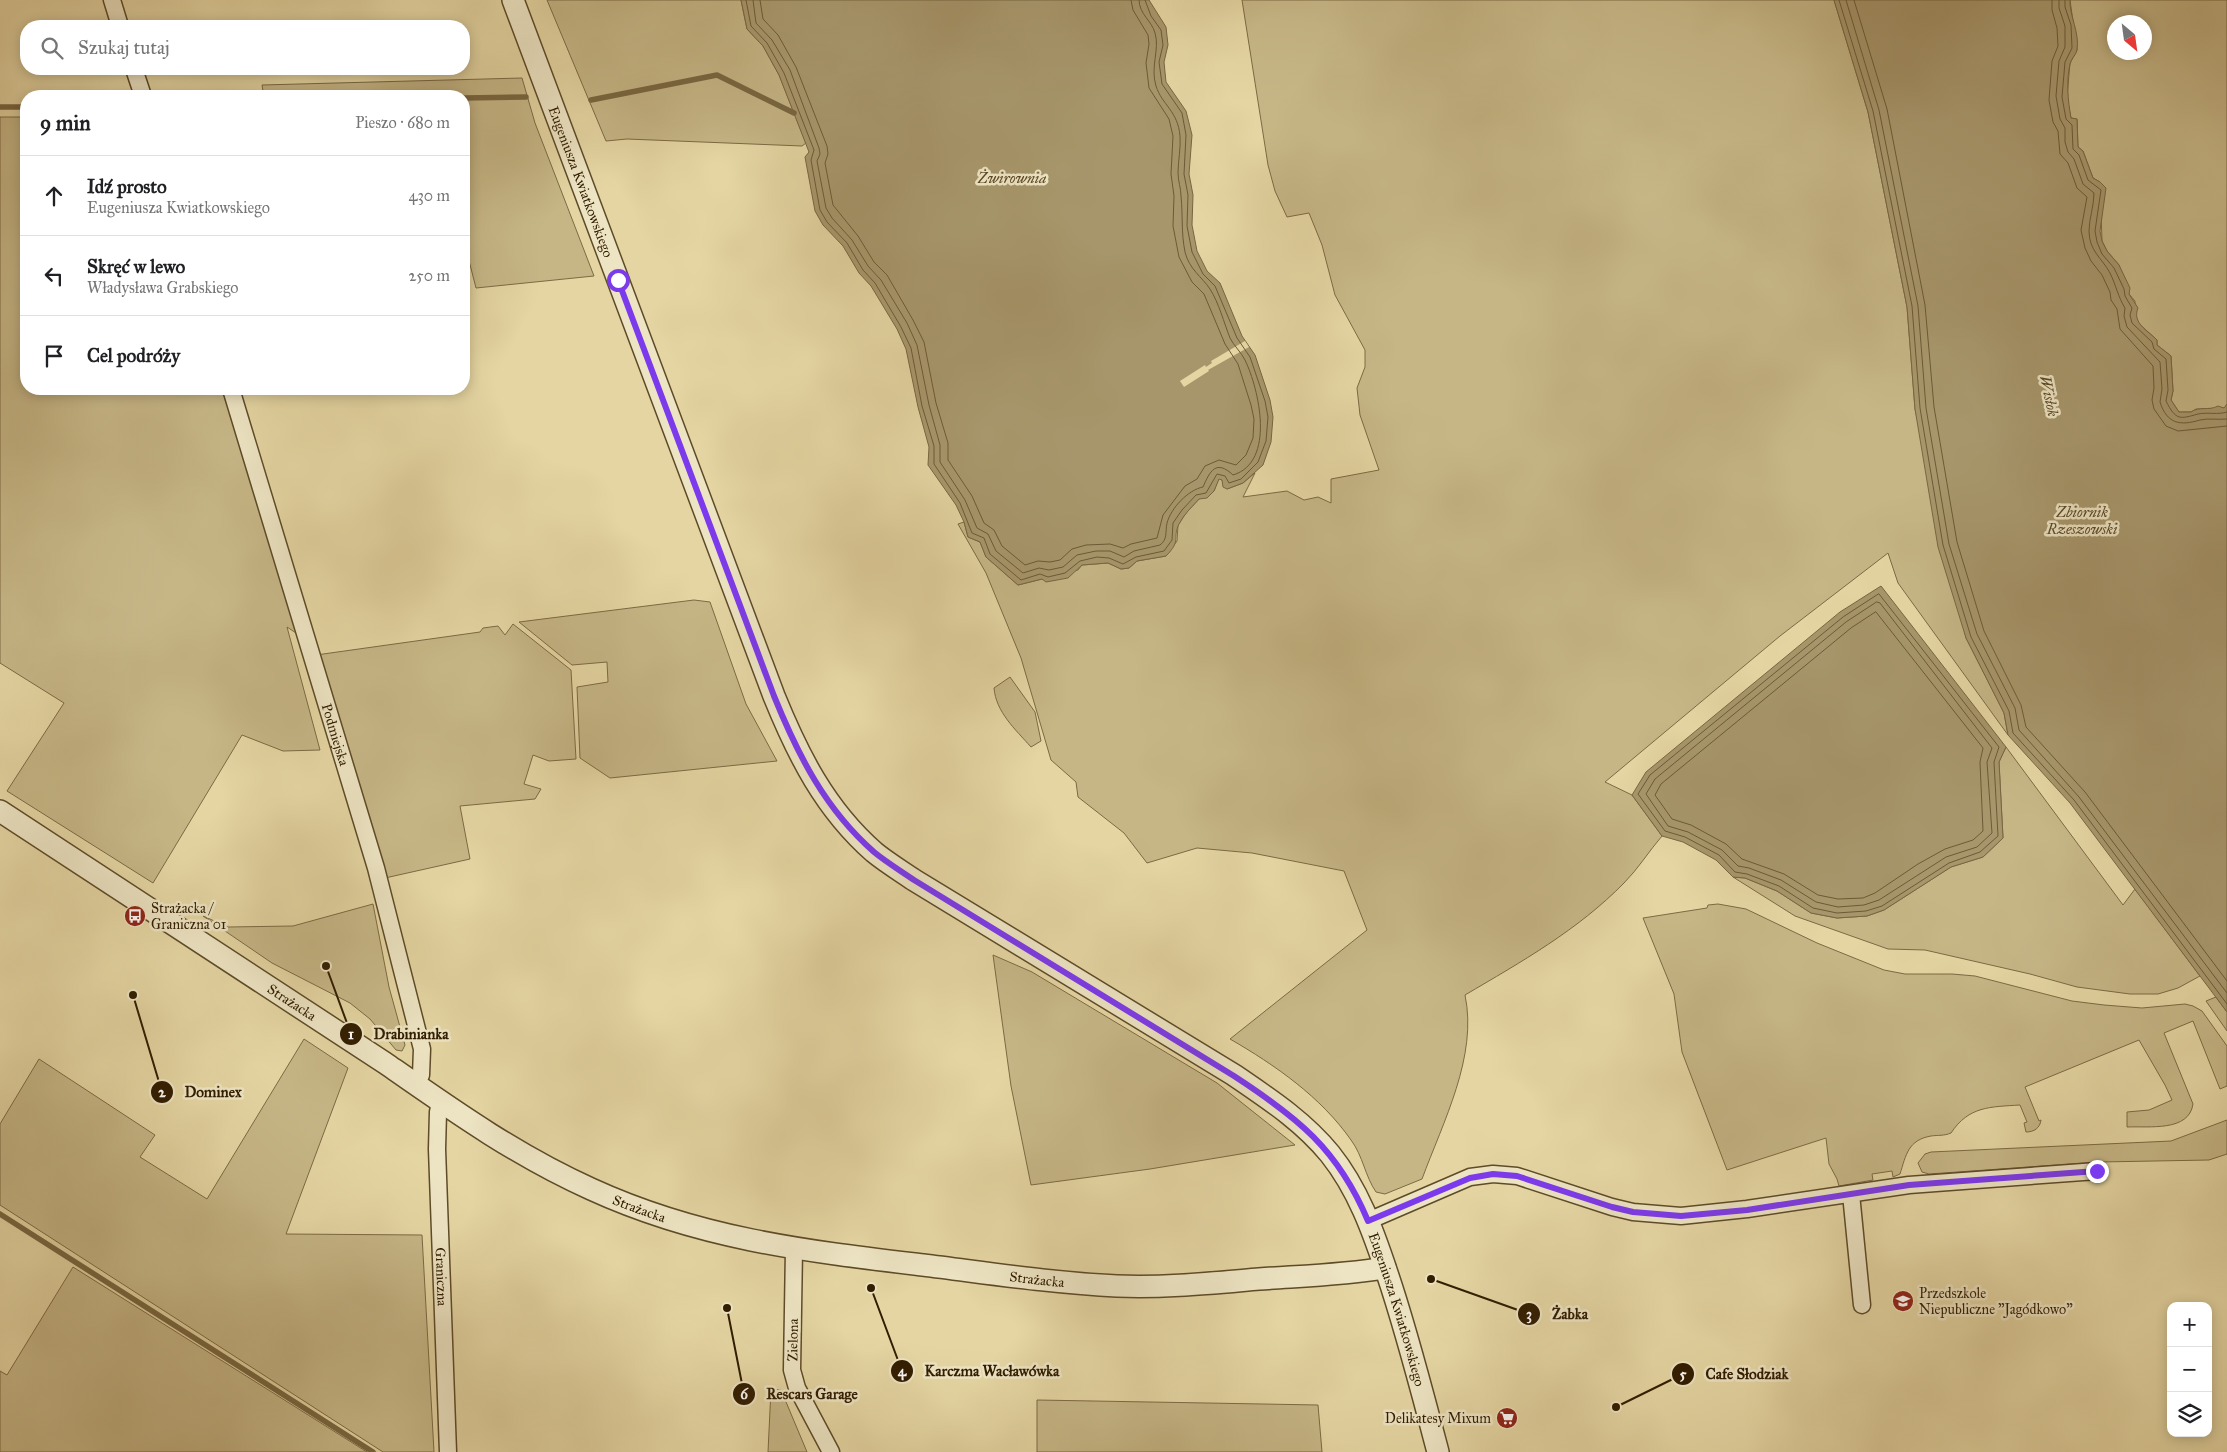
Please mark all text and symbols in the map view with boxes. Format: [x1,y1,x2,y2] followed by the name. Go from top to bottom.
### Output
[2107,15,2152,60] north arrow
[20,20,470,75] search box
[38,34,66,62] icon: search
[78,36,170,59] text: Szukaj tutaj
[545,104,617,260] street label: Eugeniusza Kwiatkowskiego
[40,110,91,136] text: 9 min
[355,113,450,132] text: Pieszo · 680 m
[977,169,1046,187] water label: Żwirownia
[87,175,167,198] text: Idź prosto
[40,182,68,210] icon: ahead
[408,186,450,205] text: 430 m
[87,198,270,217] text: Eugeniusza Kwiatkowskiego
[87,255,185,278] text: Skręć w lewo
[40,262,68,290] icon: left
[409,266,450,285] text: 250 m
[607,269,630,292] route start
[87,278,239,297] text: Władysława Grabskiego
[40,342,68,370] icon: arrive
[87,344,180,367] text: Cel podróży
[2036,374,2062,418] water label: Wisłok
[2046,503,2118,538] water label: Zbiornik Rzeszowski
[318,701,353,768] street label: Podmiejska
[151,900,227,933] place label: Strażacka / Graniczna 01
[123,904,147,928] bus stop icon: Strażacka / Graniczna 01
[264,980,320,1024] street label: Strażacka
[339,1019,459,1049] callout: Drabinianka
[348,1025,354,1043] text: 1
[373,1025,449,1043] text: Drabinianka
[149,1077,251,1107] callout: Dominex
[158,1083,166,1101] text: 2
[184,1083,242,1101] text: Dominex
[2086,1160,2109,1183] route end
[610,1191,668,1226] street label: Strażacka
[1365,1230,1429,1388] street label: Eugeniusza Kwiatkowskiego
[432,1247,451,1306] street label: Graniczna
[1009,1268,1065,1291] street label: Strażacka
[1919,1285,2073,1319] place label: Przedszkole Niepubliczne "Jagódkowo"
[1891,1289,1915,1313] school or university icon: Przedszkole Niepubliczne "Jagódkowo"
[1517,1299,1598,1329] callout: Żabka
[2167,1302,2212,1437] map controls
[2167,1302,2212,1347] button: +
[1552,1304,1589,1323] text: Żabka
[1526,1305,1532,1324] text: 3
[784,1318,802,1362] street label: Zielona
[2167,1347,2212,1392] button: −
[889,1356,1069,1386] callout: Karczma Wacławówka
[1671,1359,1799,1389] callout: Cafe Słodziak
[898,1362,907,1381] text: 4
[925,1362,1060,1380] text: Karczma Wacławówka
[1680,1365,1687,1383] text: 5
[1705,1365,1790,1383] text: Cafe Słodziak
[731,1379,868,1409] callout: Rescars Garage
[740,1385,749,1403] text: 6
[766,1385,859,1404] text: Rescars Garage
[2167,1392,2212,1437] button: layers
[1495,1406,1519,1430] supermarket icon: Delikatesy Mixum
[1385,1410,1491,1427] place label: Delikatesy Mixum

